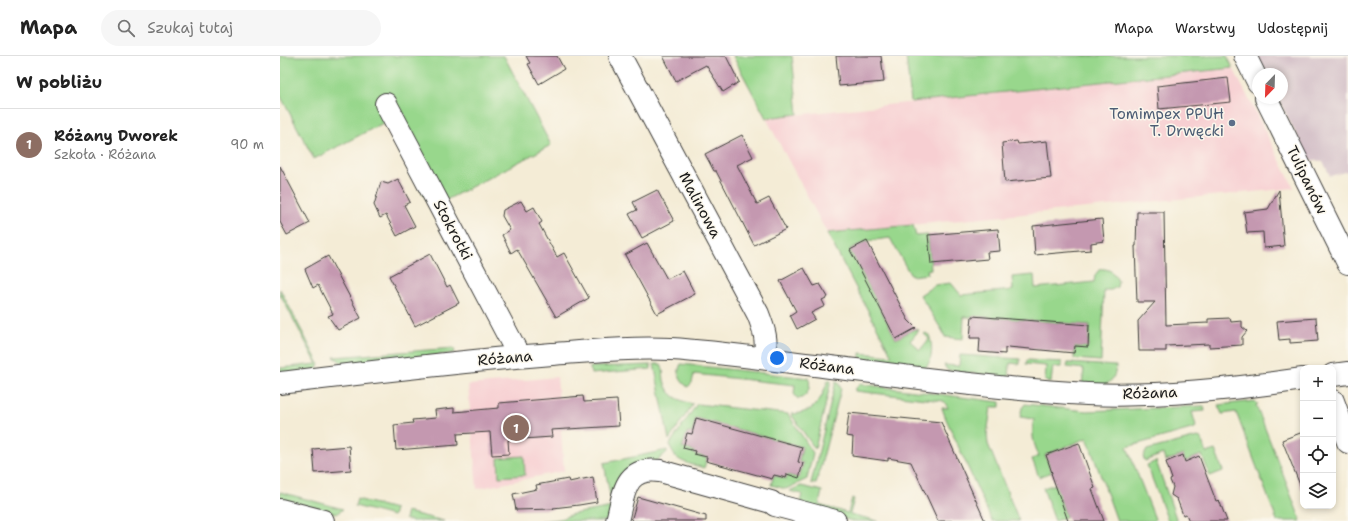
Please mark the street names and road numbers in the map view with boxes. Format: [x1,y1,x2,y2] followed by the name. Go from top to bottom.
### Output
[1282,142,1332,218] street label: Tulipanów
[674,168,726,242] street label: Malinowa
[429,196,477,264] street label: Stokrotki
[477,346,534,370] street label: Różana
[798,353,856,379] street label: Różana
[1122,382,1179,404] street label: Różana

